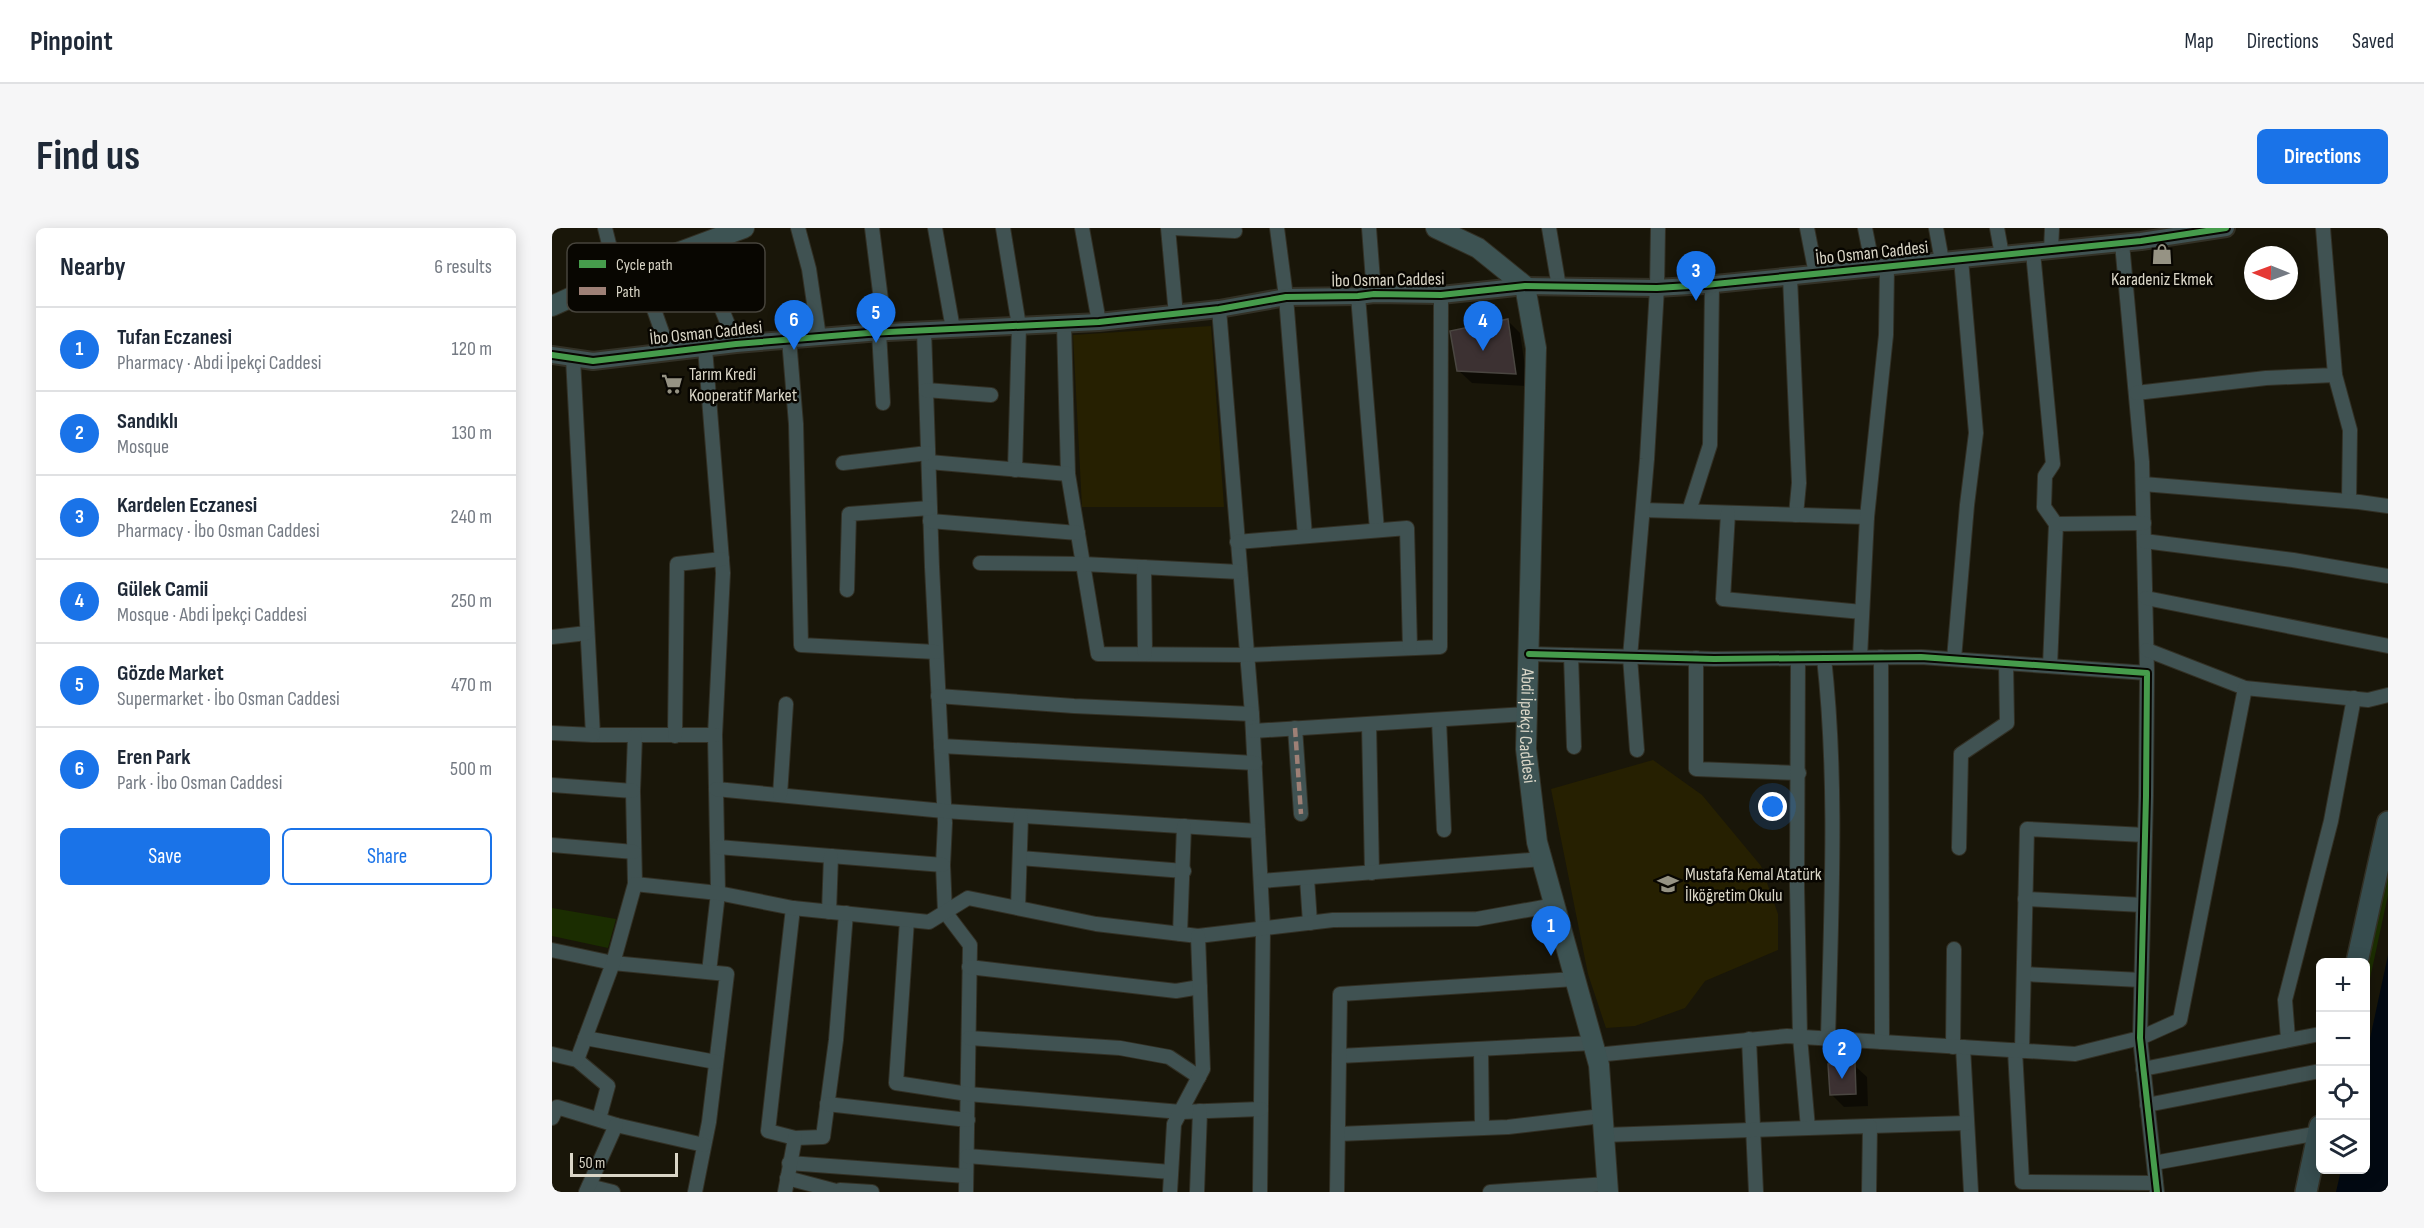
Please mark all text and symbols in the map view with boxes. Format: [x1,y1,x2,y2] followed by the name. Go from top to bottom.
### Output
[30,25,113,58] text: Pinpoint
[2184,29,2214,54] text: Map
[2247,29,2319,54] text: Directions
[2352,29,2394,54] text: Saved
[2257,129,2388,184] button: Directions
[36,131,140,182] text: Find us
[1815,237,1929,269] street label: İbo Osman Caddesi
[2150,242,2174,266] shop icon: Karadeniz Ekmek
[567,243,765,312] legend
[2244,246,2298,300] north arrow
[1676,251,1716,301] pin: 3
[60,252,126,283] text: Nearby
[434,255,492,279] text: 6 results
[616,256,673,275] text: Cycle path
[1331,269,1445,291] street label: İbo Osman Caddesi
[2111,269,2213,290] place label: Karadeniz Ekmek
[616,283,640,302] text: Path
[856,294,896,343] pin: 5
[774,300,814,350] pin: 6
[1464,302,1502,351] pin: 4
[649,317,763,349] street label: İbo Osman Caddesi
[117,324,232,351] text: Tufan Eczanesi
[76,337,83,361] text: 1
[452,337,492,361] text: 120 m
[117,351,322,375] text: Pharmacy · Abdi İpekçi Caddesi
[689,364,798,406] place label: Tarım Kredi Kooperatif Market
[660,372,684,396] supermarket icon: Tarım Kredi Kooperatif Market
[117,408,178,435] text: Sandıklı
[75,421,84,445] text: 2
[452,421,492,445] text: 130 m
[117,435,169,459] text: Mosque
[117,492,257,519] text: Kardelen Eczanesi
[75,505,84,529] text: 3
[451,505,492,529] text: 240 m
[117,519,320,543] text: Pharmacy · İbo Osman Caddesi
[117,576,208,603] text: Gülek Camii
[75,589,84,613] text: 4
[451,589,492,613] text: 250 m
[117,603,307,627] text: Mosque · Abdi İpekçi Caddesi
[117,660,224,687] text: Gözde Market
[1515,667,1540,784] street label: Abdi İpekçi Caddesi
[75,673,84,697] text: 5
[451,673,492,697] text: 470 m
[117,687,340,711] text: Supermarket · İbo Osman Caddesi
[117,744,191,771] text: Eren Park
[75,757,84,781] text: 6
[450,757,492,781] text: 500 m
[117,771,282,795] text: Park · İbo Osman Caddesi
[1758,792,1787,821] your location
[60,828,270,885] button: Save
[282,828,492,885] button: Share
[1685,864,1822,906] place label: Mustafa Kemal Atatürk İlköğretim Okulu
[1656,872,1680,896] school or university icon: Mustafa Kemal Atatürk İlköğretim Okulu
[1532,906,1570,956] pin: 1
[2316,958,2370,1174] map controls
[2316,958,2370,1012] button: +
[2316,1012,2370,1066] button: −
[1822,1030,1862,1079] pin: 2
[2316,1066,2370,1120] button: locate
[2316,1120,2370,1174] button: layers
[570,1150,678,1178] scale bar
[579,1154,605,1173] text: 50 m

